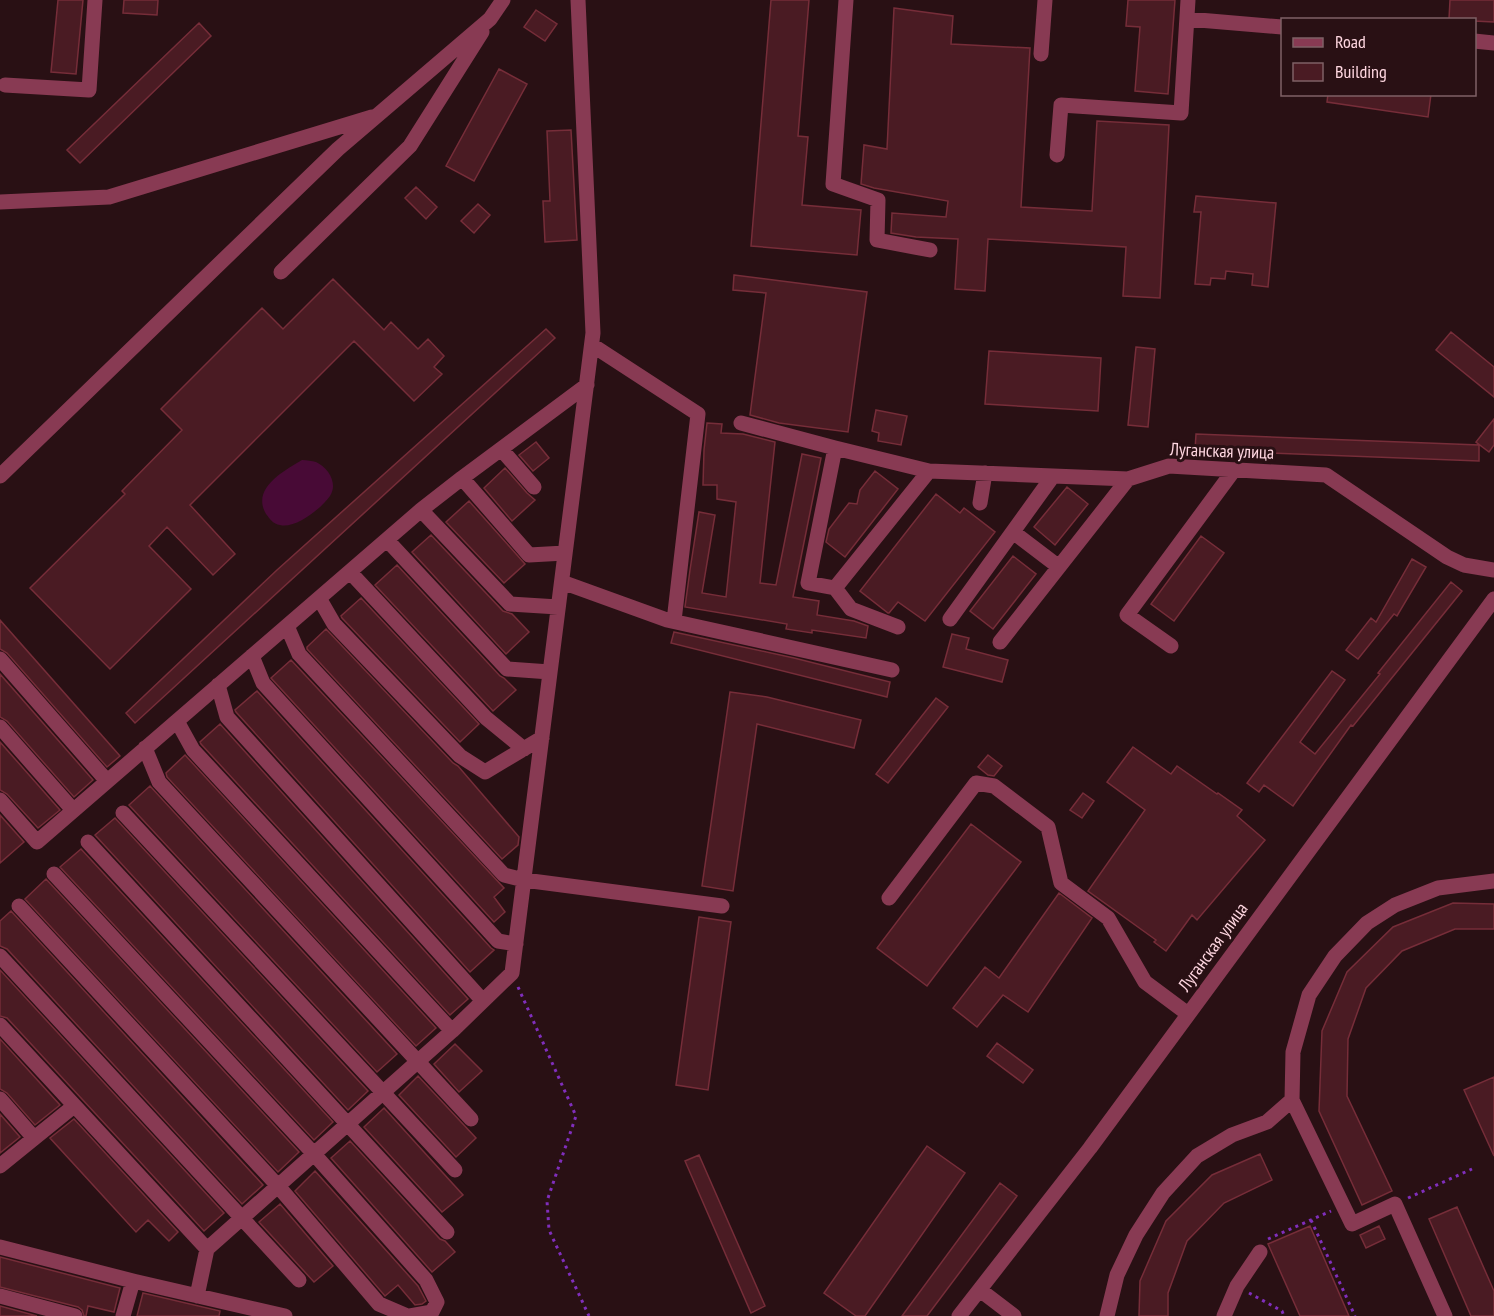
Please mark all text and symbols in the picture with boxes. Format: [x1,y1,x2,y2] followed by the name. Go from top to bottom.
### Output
[1281,18,1476,96] legend
[1335,30,1366,53] text: Road
[1335,60,1387,83] text: Building
[1168,437,1275,464] street label: Луганская улица
[1172,898,1253,996] street label: Луганская улица

